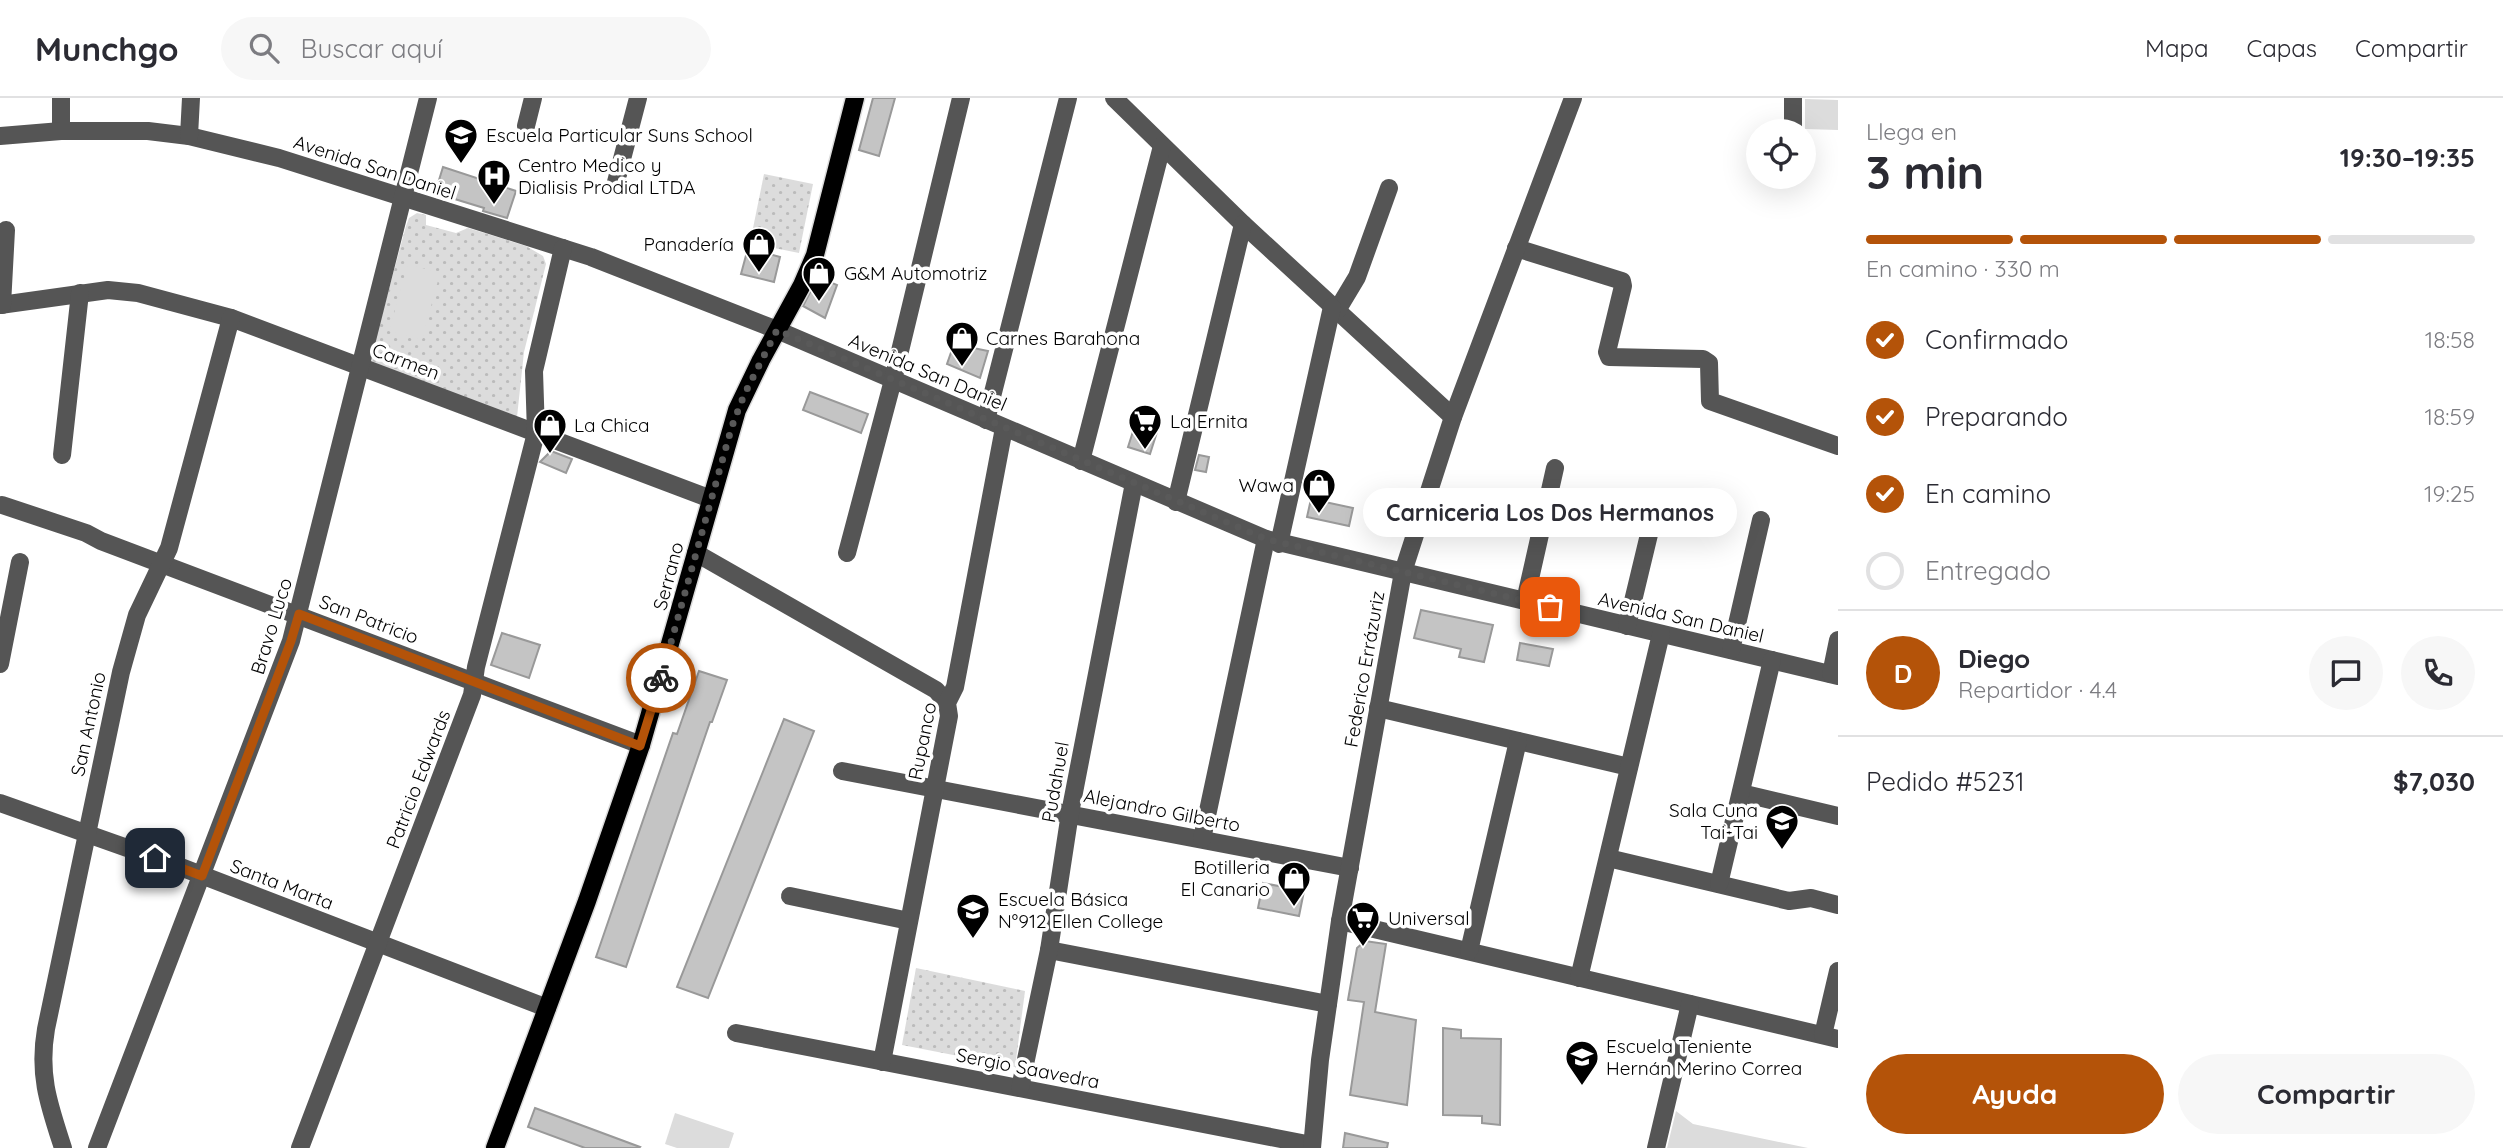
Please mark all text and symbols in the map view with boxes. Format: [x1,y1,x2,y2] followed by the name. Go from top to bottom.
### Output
[221,17,711,80] search box
[35,28,179,69] text: Munchgo
[245,29,283,67] icon: search
[301,32,443,65] text: Buscar aquí
[2145,33,2209,63] text: Mapa
[2247,33,2317,63] text: Capas
[2355,33,2468,63] text: Compartir
[442,116,480,165] school or university icon: Escuela Particular Suns School
[1866,117,1957,146] text: Llega en
[1746,119,1816,189] map controls
[1746,119,1816,189] button: locate
[486,123,753,147] place label: Escuela Particular Suns School
[291,129,459,205] street label: Avenida San Daniel
[2340,141,2475,174] text: 19:30–19:35
[1866,143,1984,201] text: 3 min
[518,153,695,199] place label: Centro Medico y Dialisis Prodial LTDA
[475,157,513,206] hospital icon: Centro Medico y Dialisis Prodial LTDA
[740,225,778,274] shop icon: Panadería
[644,232,734,256] place label: Panadería
[800,254,838,303] shop icon: G&M Automotriz
[1866,254,2060,283] text: En camino · 330 m
[844,261,987,285] place label: G&M Automotriz
[943,319,981,368] shop icon: Carnes Barahona
[1866,321,1904,359] icon: check
[1925,323,2069,356] text: Confirmado
[2425,325,2475,354] text: 18:58
[986,326,1140,350] place label: Carnes Barahona
[845,328,1011,416] street label: Avenida San Daniel
[369,337,443,385] street label: Carmen
[1866,398,1904,436] icon: check
[1925,400,2068,433] text: Preparando
[1126,402,1164,451] supermarket icon: La Ernita
[2424,402,2475,431] text: 18:59
[531,406,569,455] shop icon: La Chica
[1170,409,1248,433] place label: La Ernita
[574,413,649,437] place label: La Chica
[1300,466,1338,515] shop icon: Wawa
[1239,473,1294,497] place label: Wawa
[1866,475,1904,513] icon: check
[1925,477,2051,510] text: En camino
[2424,479,2475,508] text: 19:25
[1363,488,1737,537] callout: Carniceria Los Dos Hermanos
[1386,498,1714,527] text: Carniceria Los Dos Hermanos
[647,539,689,613] street label: Serrano
[1925,554,2051,587] text: Entregado
[245,575,297,677] street label: Bravo Luco
[1520,577,1580,637] pin
[1596,586,1766,648] street label: Avenida San Daniel
[1531,588,1569,626] icon: bag
[316,589,422,649] street label: San Patricio
[1338,589,1390,749] street label: Federico Errázuriz
[2309,636,2383,710] button: chat
[2401,636,2475,710] button: phone
[1958,642,2030,675] text: Diego
[626,643,696,713] courier
[1894,657,1912,690] text: D
[642,659,680,697] icon: bike
[65,670,111,778] street label: San Antonio
[1958,675,2117,704] text: Repartidor · 4.4
[903,700,941,782] street label: Rupanco
[381,706,455,852] street label: Patricio Edwards
[1036,740,1074,824] street label: Pudahuel
[1866,765,2025,798] text: Pedido #5231
[2393,765,2475,798] text: $7,030
[1082,783,1242,837] street label: Alejandro Gilberto
[1669,798,1758,844] place label: Sala Cuna Tai-Tai
[1763,802,1801,851] school or university icon: Sala Cuna Tai-Tai
[125,828,185,888] pin
[136,839,174,877] icon: home
[227,853,337,915] street label: Santa Marta
[1180,855,1270,901] place label: Botilleria El Canario
[1275,859,1313,908] shop icon: Botilleria El Canario
[998,887,1163,933] place label: Escuela Básica N°912 Ellen College
[954,891,992,940] school or university icon: Escuela Básica N°912 Ellen College
[1344,899,1382,948] supermarket icon: Universal
[1388,906,1470,930] place label: Universal
[1606,1034,1802,1080] place label: Escuela Teniente Hernán Merino Correa
[1563,1038,1601,1087] school or university icon: Escuela Teniente Hernán Merino Correa
[954,1042,1102,1094] street label: Sergio Saavedra
[1866,1054,2164,1134] button: Ayuda
[2178,1054,2475,1134] button: Compartir

